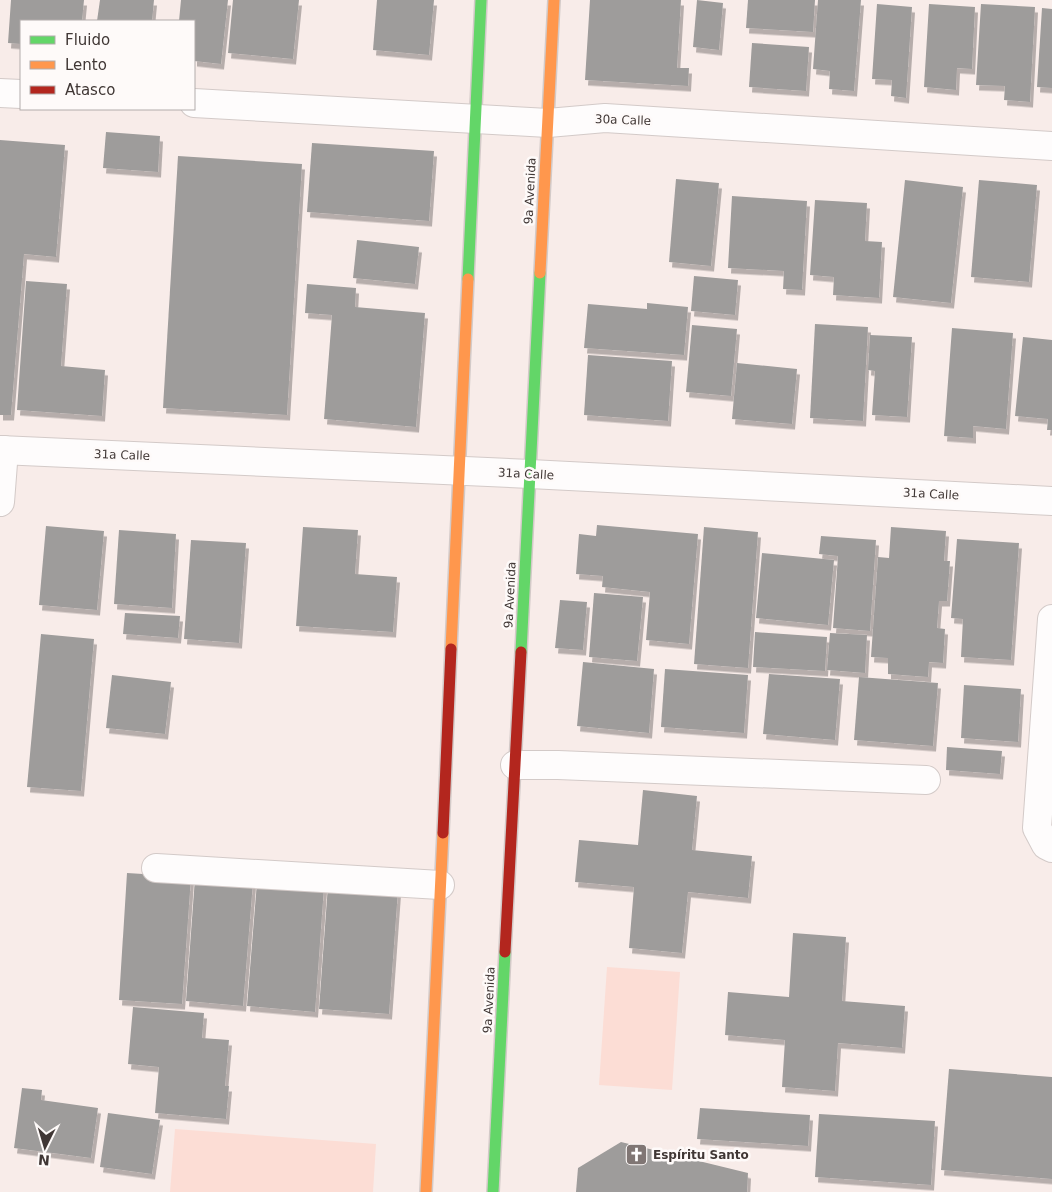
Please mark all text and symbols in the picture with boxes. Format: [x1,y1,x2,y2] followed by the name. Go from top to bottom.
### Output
[20,20,195,110] legend
[65,31,110,49] text: Fluido
[65,56,107,74] text: Lento
[65,81,115,99] text: Atasco
[595,112,651,128] street label: 30a Calle
[521,157,539,225] street label: 9a Avenida
[94,447,150,463] street label: 31a Calle
[498,466,554,482] street label: 31a Calle
[903,486,959,502] street label: 31a Calle
[501,561,519,629] street label: 9a Avenida
[480,966,498,1034] street label: 9a Avenida
[20,1122,70,1172] north arrow
[625,1143,649,1167] church icon: Espíritu Santo
[653,1148,749,1162] place label: Espíritu Santo
[37,1151,50,1168] text: N

